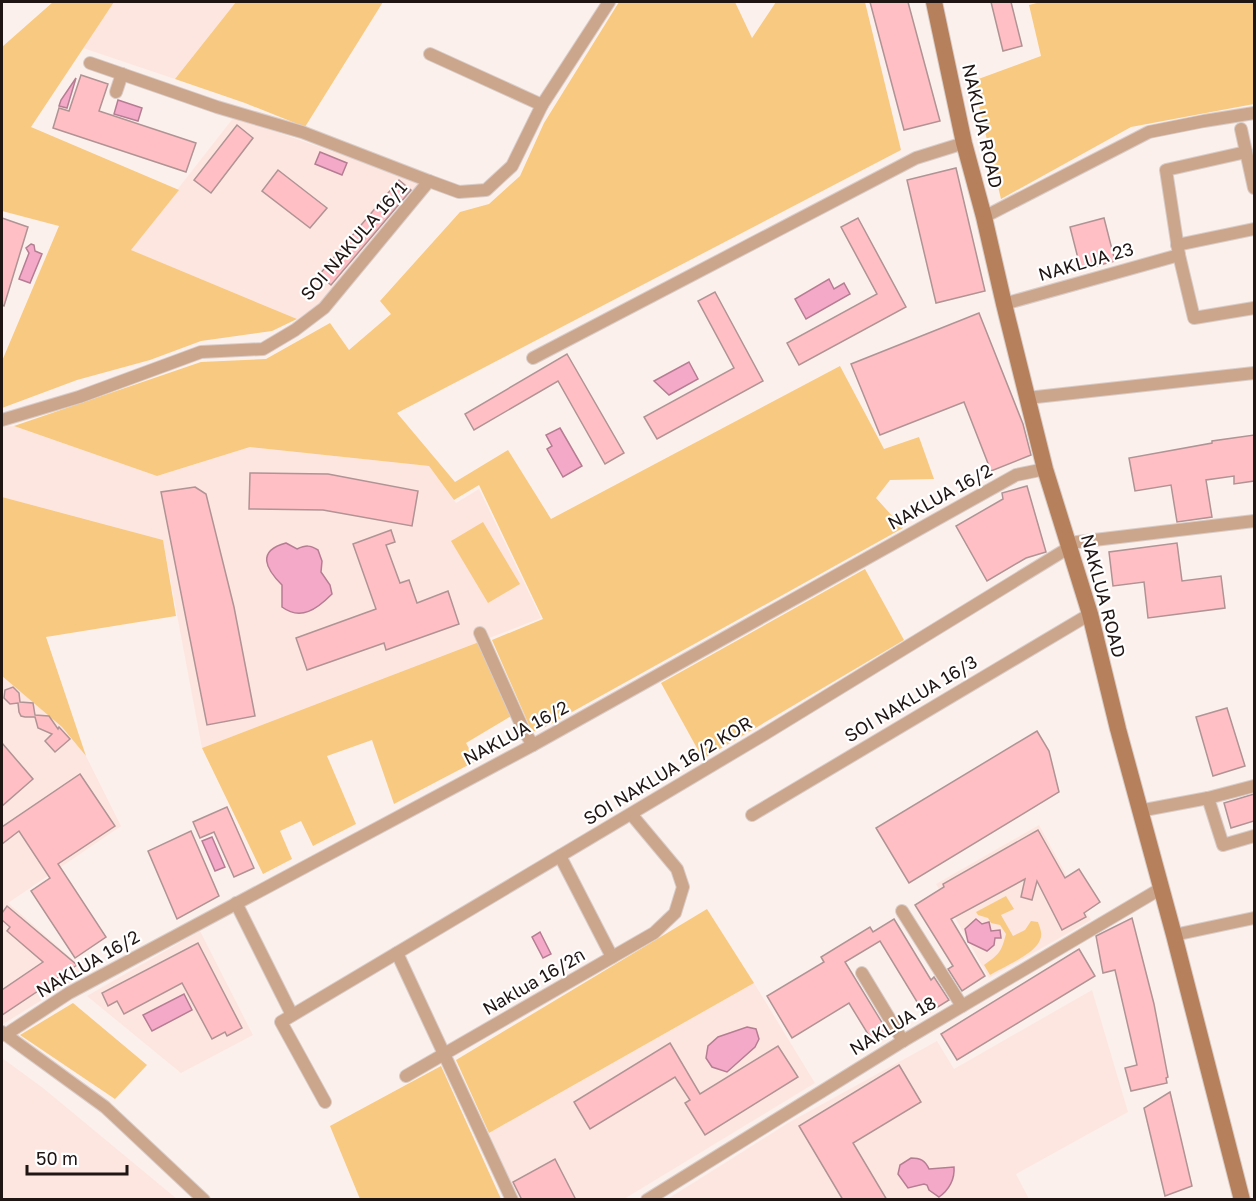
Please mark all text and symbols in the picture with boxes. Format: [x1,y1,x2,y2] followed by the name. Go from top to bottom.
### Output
[958,61,1008,190] street label: NAKLUA ROAD
[296,176,411,304] street label: SOI NAKULA 16/1
[1036,237,1136,285] street label: NAKLUA 23
[884,458,995,534] street label: NAKLUA 16/2
[1077,532,1131,660] street label: NAKLUA ROAD
[840,650,981,746] street label: SOI NAKLUA 16/3
[459,695,572,769] street label: NAKLUA 16/2
[579,711,756,829] street label: SOI NAKLUA 16/2 KOR
[32,925,143,1002] street label: NAKLUA 16/2
[478,943,589,1019] street label: Naklua 16/2ก
[845,991,940,1059] street label: NAKLUA 18
[27,1138,128,1176] scale bar
[36,1147,78,1169] text: 50 m

